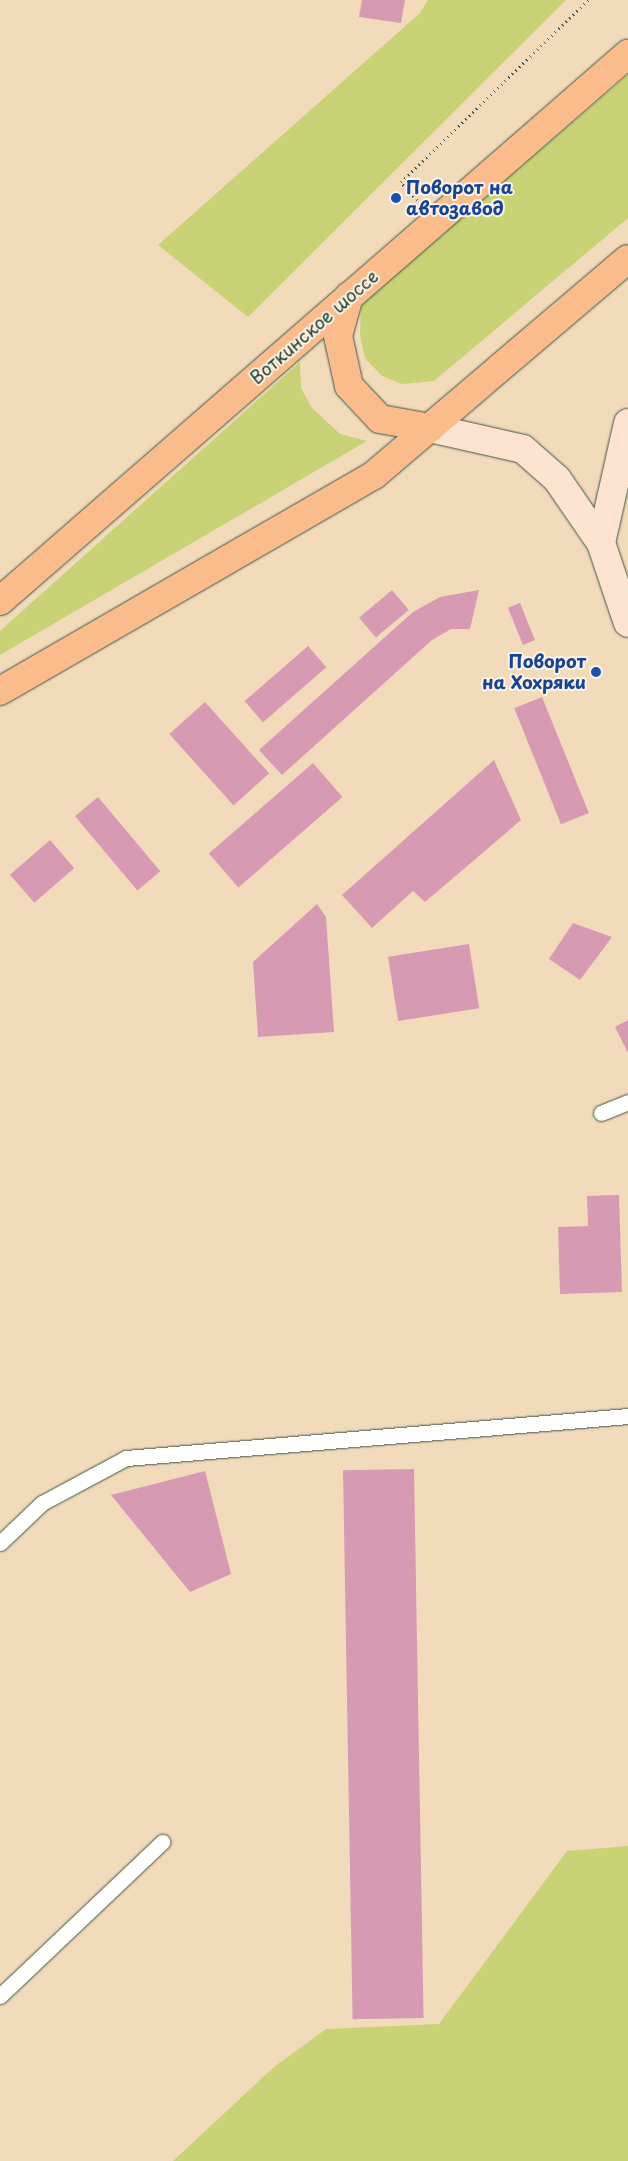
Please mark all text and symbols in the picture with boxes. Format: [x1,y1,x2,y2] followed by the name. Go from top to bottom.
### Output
[406,177,513,220] place label: Поворот на автозавод
[390,192,402,204] marker: Поворот на автозавод
[246,265,382,389] street label: Воткинское шоссе
[481,651,586,694] place label: Поворот на Хохряки
[590,666,602,678] marker: Поворот на Хохряки

